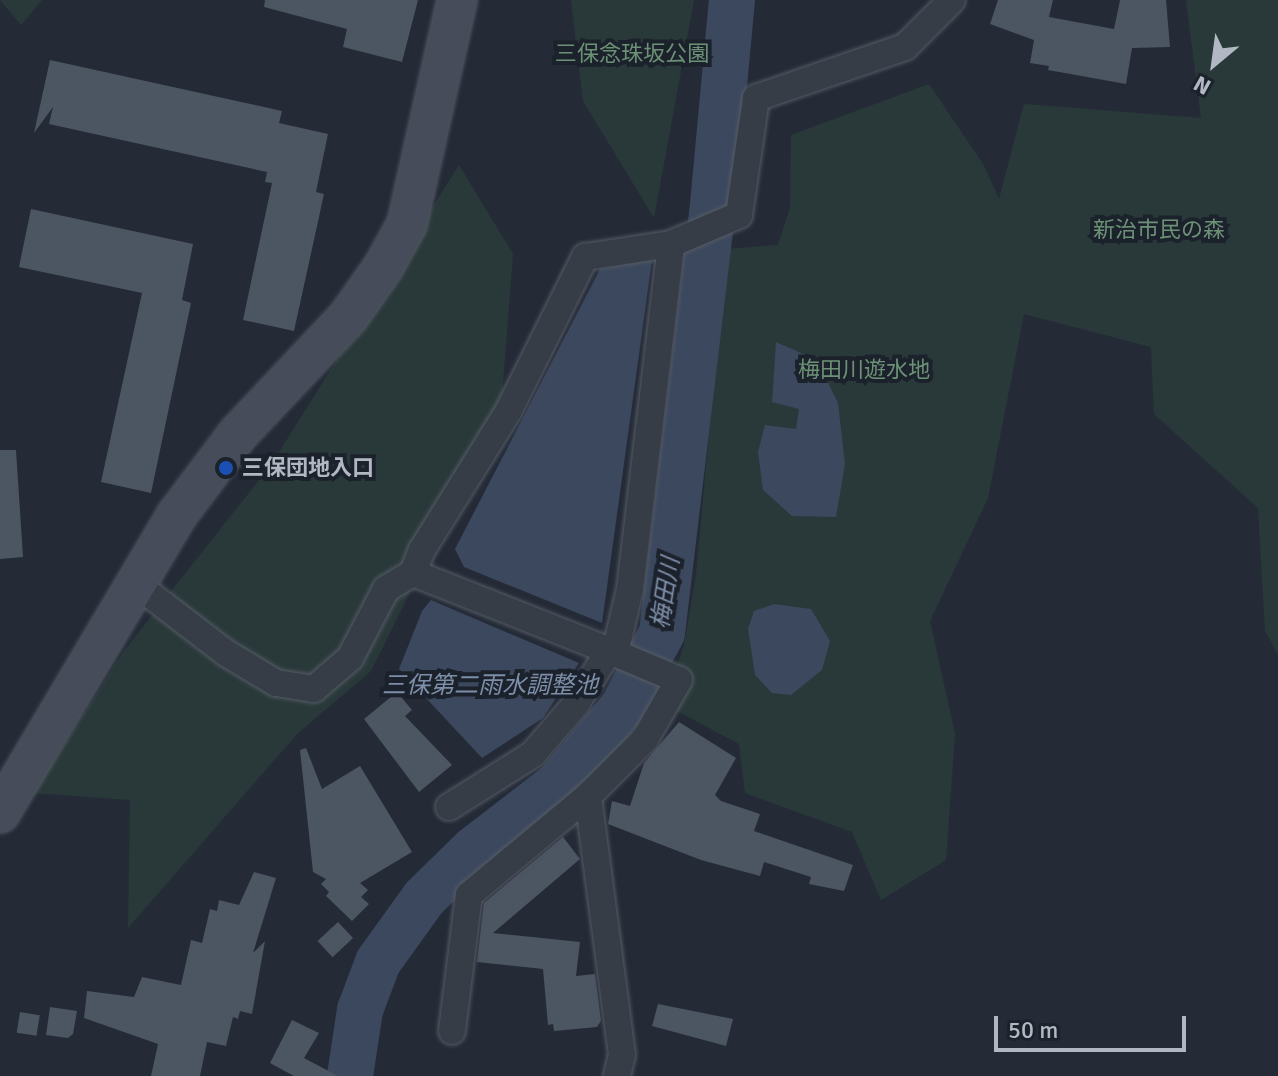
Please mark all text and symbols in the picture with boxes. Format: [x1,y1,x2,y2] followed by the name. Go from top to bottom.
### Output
[1174,24,1254,104] north arrow
[555,41,709,67] park label: 三保念珠坂公園
[1189,70,1215,101] text: N
[1093,217,1225,243] park label: 新治市民の森
[798,357,930,383] park label: 梅田川遊水地
[242,455,374,481] place label: 三保団地入口
[217,459,235,477] marker: 三保団地入口
[646,555,686,631] water label: 梅田川
[382,672,598,700] water label: 三保第二雨水調整池
[998,1000,1190,1050] scale bar
[1008,1015,1058,1045] text: 50 m

